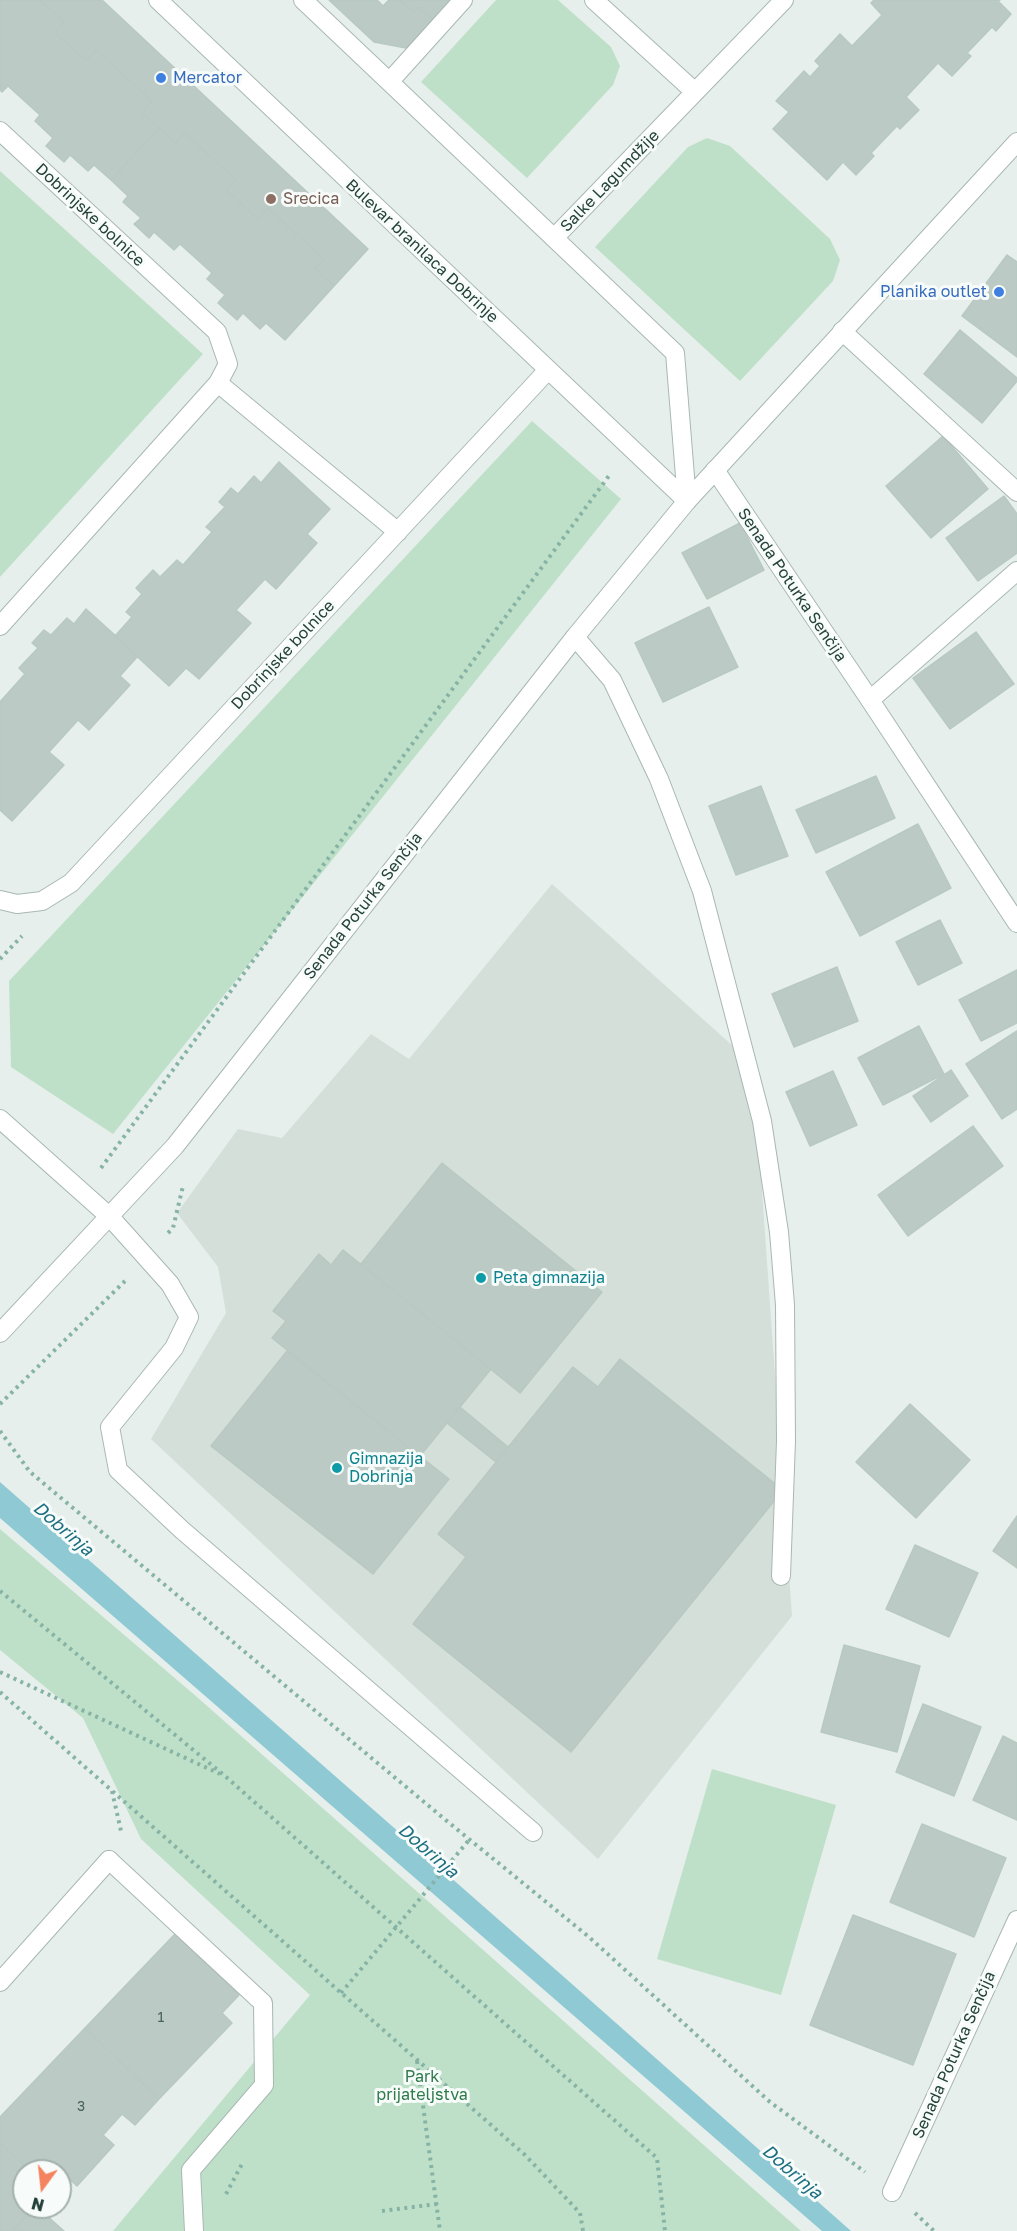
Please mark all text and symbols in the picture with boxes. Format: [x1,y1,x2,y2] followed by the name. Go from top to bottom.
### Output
[173,68,242,88] place label: Mercator
[154,71,168,85] marker: Mercator
[556,126,664,236] street label: Salke Lagumdžije
[31,159,149,271] street label: Dobrinjske bolnice
[342,175,502,327] street label: Bulevar branilaca Dobrinje
[283,189,339,209] place label: Srecica
[264,192,278,206] marker: Srecica
[880,282,987,302] place label: Planika outlet
[992,285,1006,299] marker: Planika outlet
[733,505,851,665] street label: Senada Poturka Senčija
[227,596,339,714] street label: Dobrinjske bolnice
[300,829,426,983] street label: Senada Poturka Senčija
[493,1268,605,1288] place label: Peta gimnazija
[474,1271,488,1285] marker: Peta gimnazija
[349,1449,423,1487] place label: Gimnazija Dobrinja
[330,1461,344,1475] marker: Gimnazija Dobrinja
[29,1497,97,1561] water label: Dobrinja
[394,1819,462,1883] water label: Dobrinja
[908,1968,1000,2142] street label: Senada Poturka Senčija
[158,2010,164,2026] house number: 1
[376,2067,468,2105] park label: Park prijateljstva
[77,2099,85,2115] house number: 3
[758,2140,826,2204] water label: Dobrinja
[12,2159,72,2219] north arrow
[29,2193,46,2216] text: N

